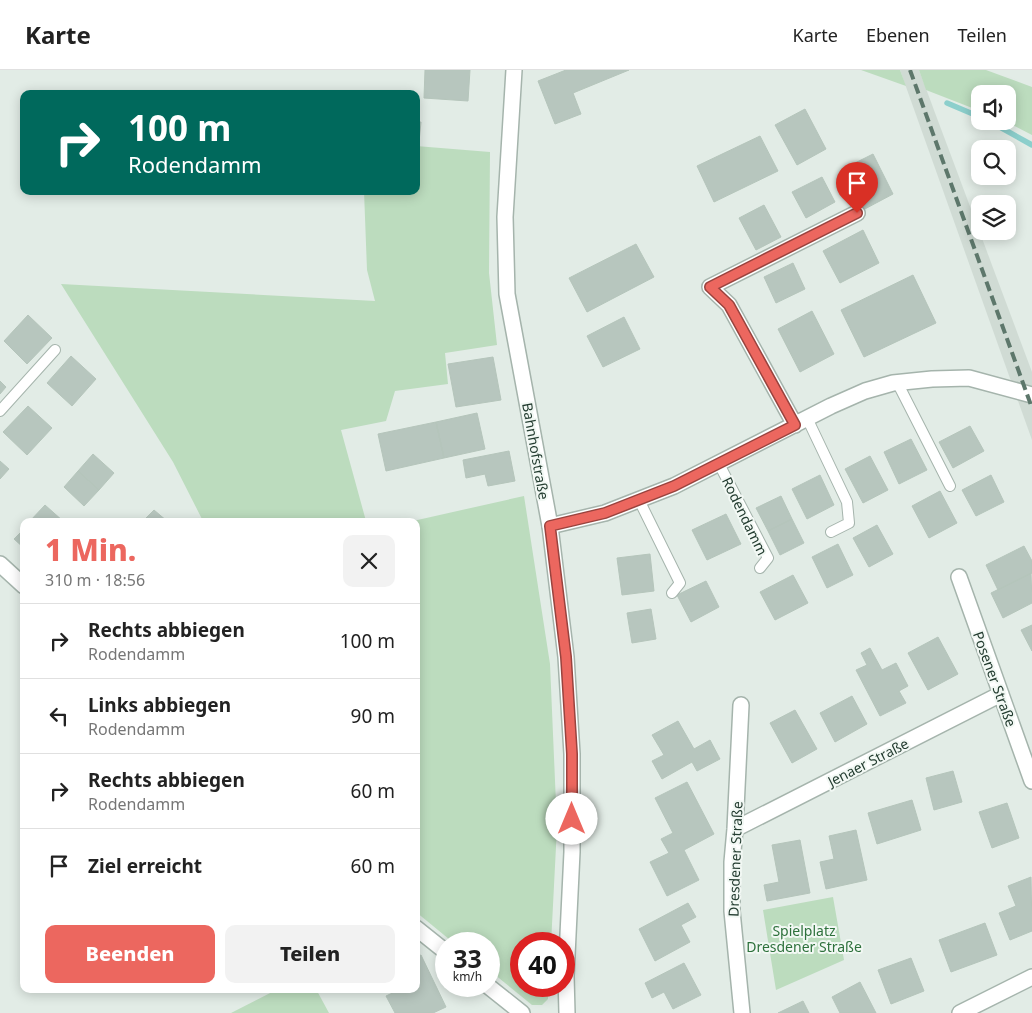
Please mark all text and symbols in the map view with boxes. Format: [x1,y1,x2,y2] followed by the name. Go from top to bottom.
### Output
[25,18,91,51] text: Karte
[793,23,838,47] text: Karte
[866,23,930,47] text: Ebenen
[958,23,1007,47] text: Teilen
[971,85,1016,240] map controls
[971,85,1016,130] button: sound
[128,104,231,151] text: 100 m
[45,110,110,175] icon: right
[971,140,1016,185] button: search
[128,149,262,179] text: Rodendamm
[836,162,878,213] pin
[843,169,871,197] icon: arrive
[971,195,1016,240] button: layers
[518,401,554,501] street label: Bahnhofstraße
[718,474,772,558] street label: Rodendamm
[45,529,136,570] text: 1 Min.
[343,535,395,587] button: close
[45,569,145,591] text: 310 m · 18:56
[88,617,245,643] text: Rechts abbiegen
[45,627,73,655] icon: right
[340,628,395,654] text: 100 m
[969,629,1021,729] street label: Posener Straße
[88,643,185,665] text: Rodendamm
[88,692,231,718] text: Links abbiegen
[45,702,73,730] icon: left
[351,703,395,729] text: 90 m
[88,718,185,740] text: Rodendamm
[823,733,912,791] street label: Jenaer Straße
[88,767,245,793] text: Rechts abbiegen
[45,777,73,805] icon: right
[351,778,395,804] text: 60 m
[545,792,597,844] position arrow
[88,793,185,815] text: Rodendamm
[723,801,747,917] street label: Dresdener Straße
[45,852,73,880] icon: arrive
[88,853,202,879] text: Ziel erreicht
[351,853,395,879] text: 60 m
[746,921,862,956] park label: Spielplatz Dresdener Straße
[45,925,215,983] button: Beenden
[225,925,395,983] button: Teilen
[510,932,575,997] speed limit sign: 40
[453,941,482,975] text: 33
[453,968,482,985] text: km/h

